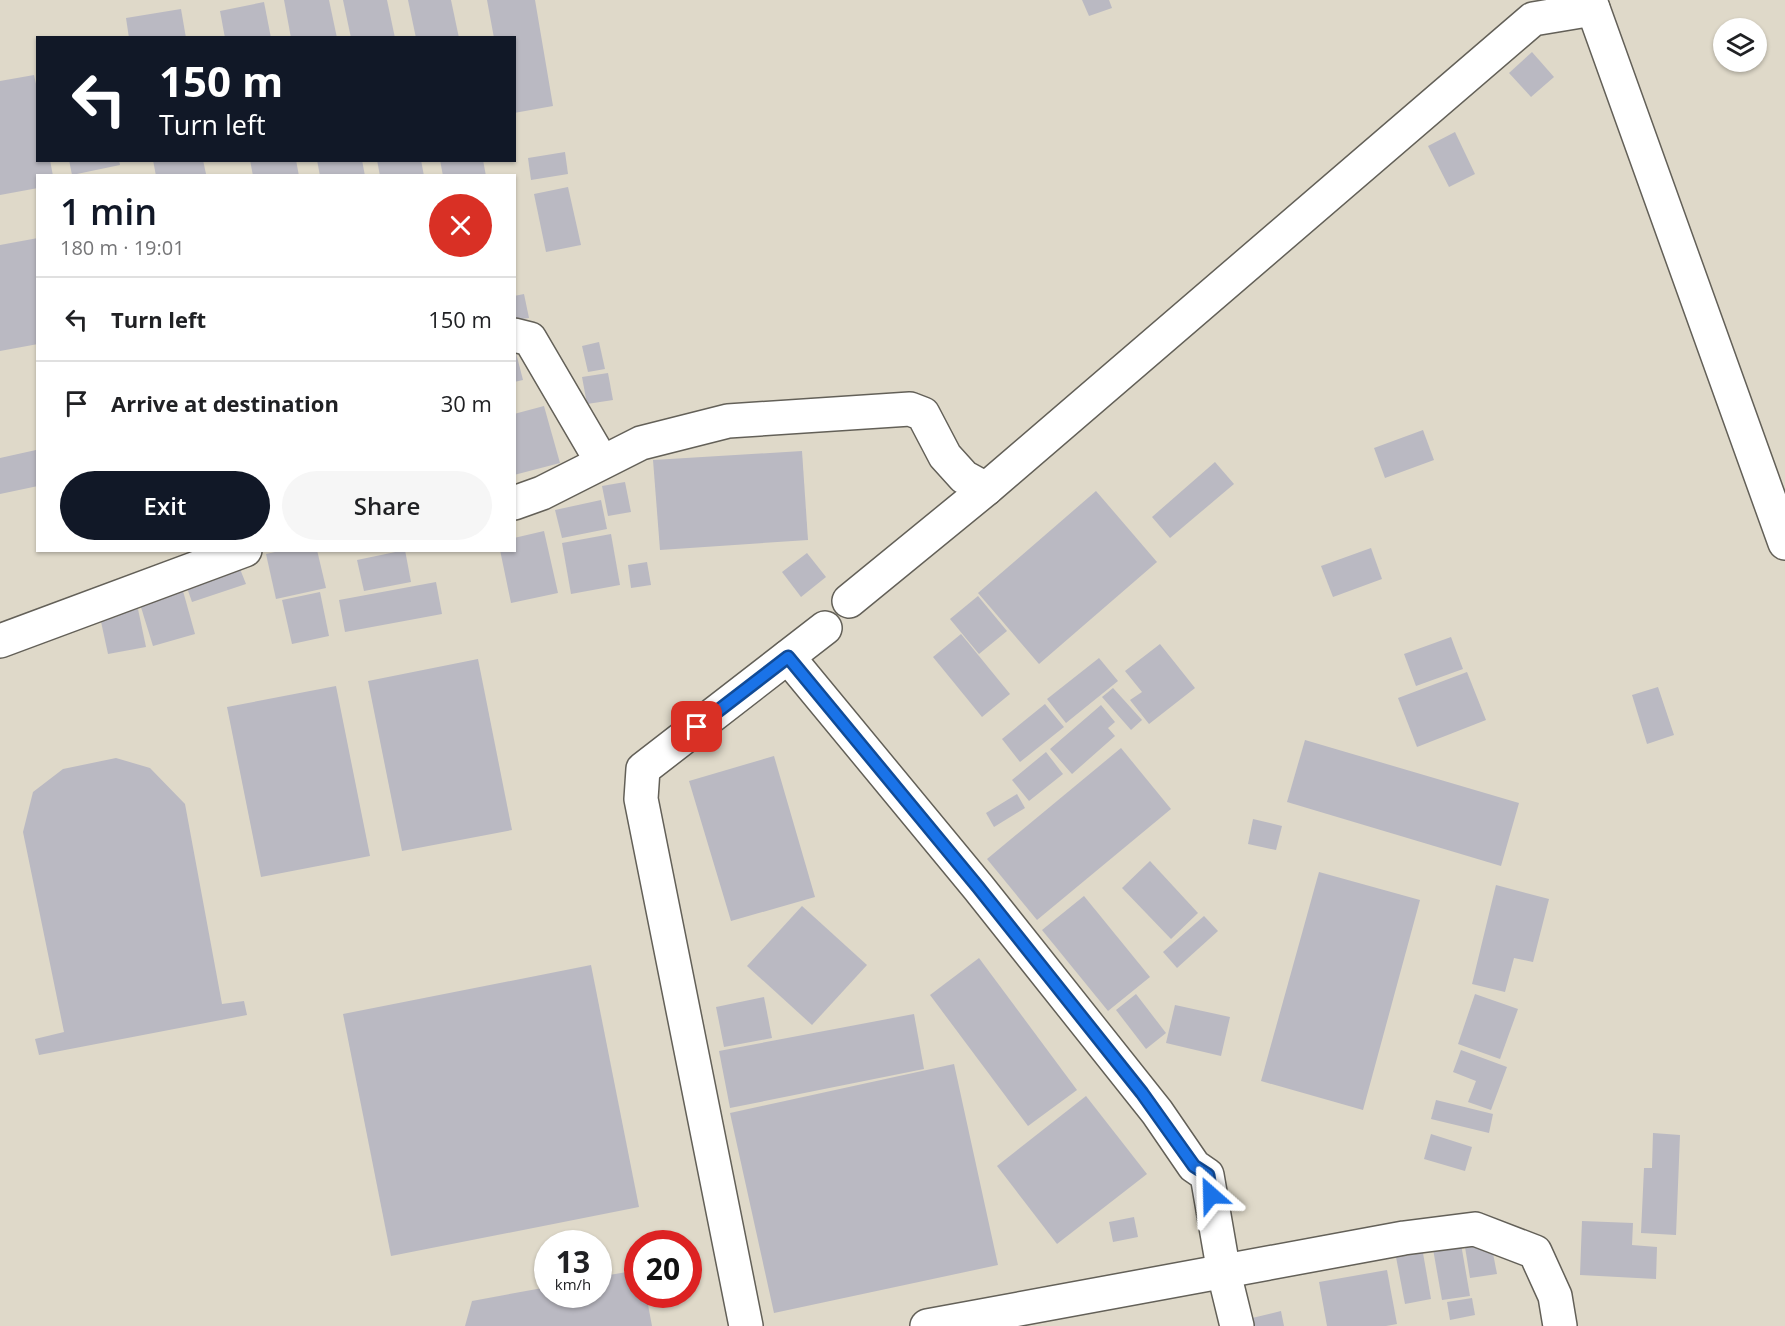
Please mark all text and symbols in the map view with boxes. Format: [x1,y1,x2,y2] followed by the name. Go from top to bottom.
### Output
[1713,18,1767,72] map controls
[1713,18,1767,72] button: layers
[159,52,283,109] text: 150 m
[60,60,138,138] icon: left
[159,106,266,143] text: Turn left
[60,187,157,236] text: 1 min
[429,194,492,257] button: close
[60,234,185,261] text: 180 m · 19:01
[60,303,93,336] icon: left
[111,304,206,334] text: Turn left
[428,304,492,334] text: 150 m
[60,387,93,420] icon: arrive
[111,388,339,418] text: Arrive at destination
[441,388,492,418] text: 30 m
[60,471,270,540] button: Exit
[282,471,492,540] button: Share
[671,701,722,752] pin
[680,710,713,743] icon: arrive
[1179,1163,1243,1227] position arrow
[624,1230,702,1308] speed limit sign: 20
[556,1241,590,1282] text: 13
[555,1274,591,1294] text: km/h

